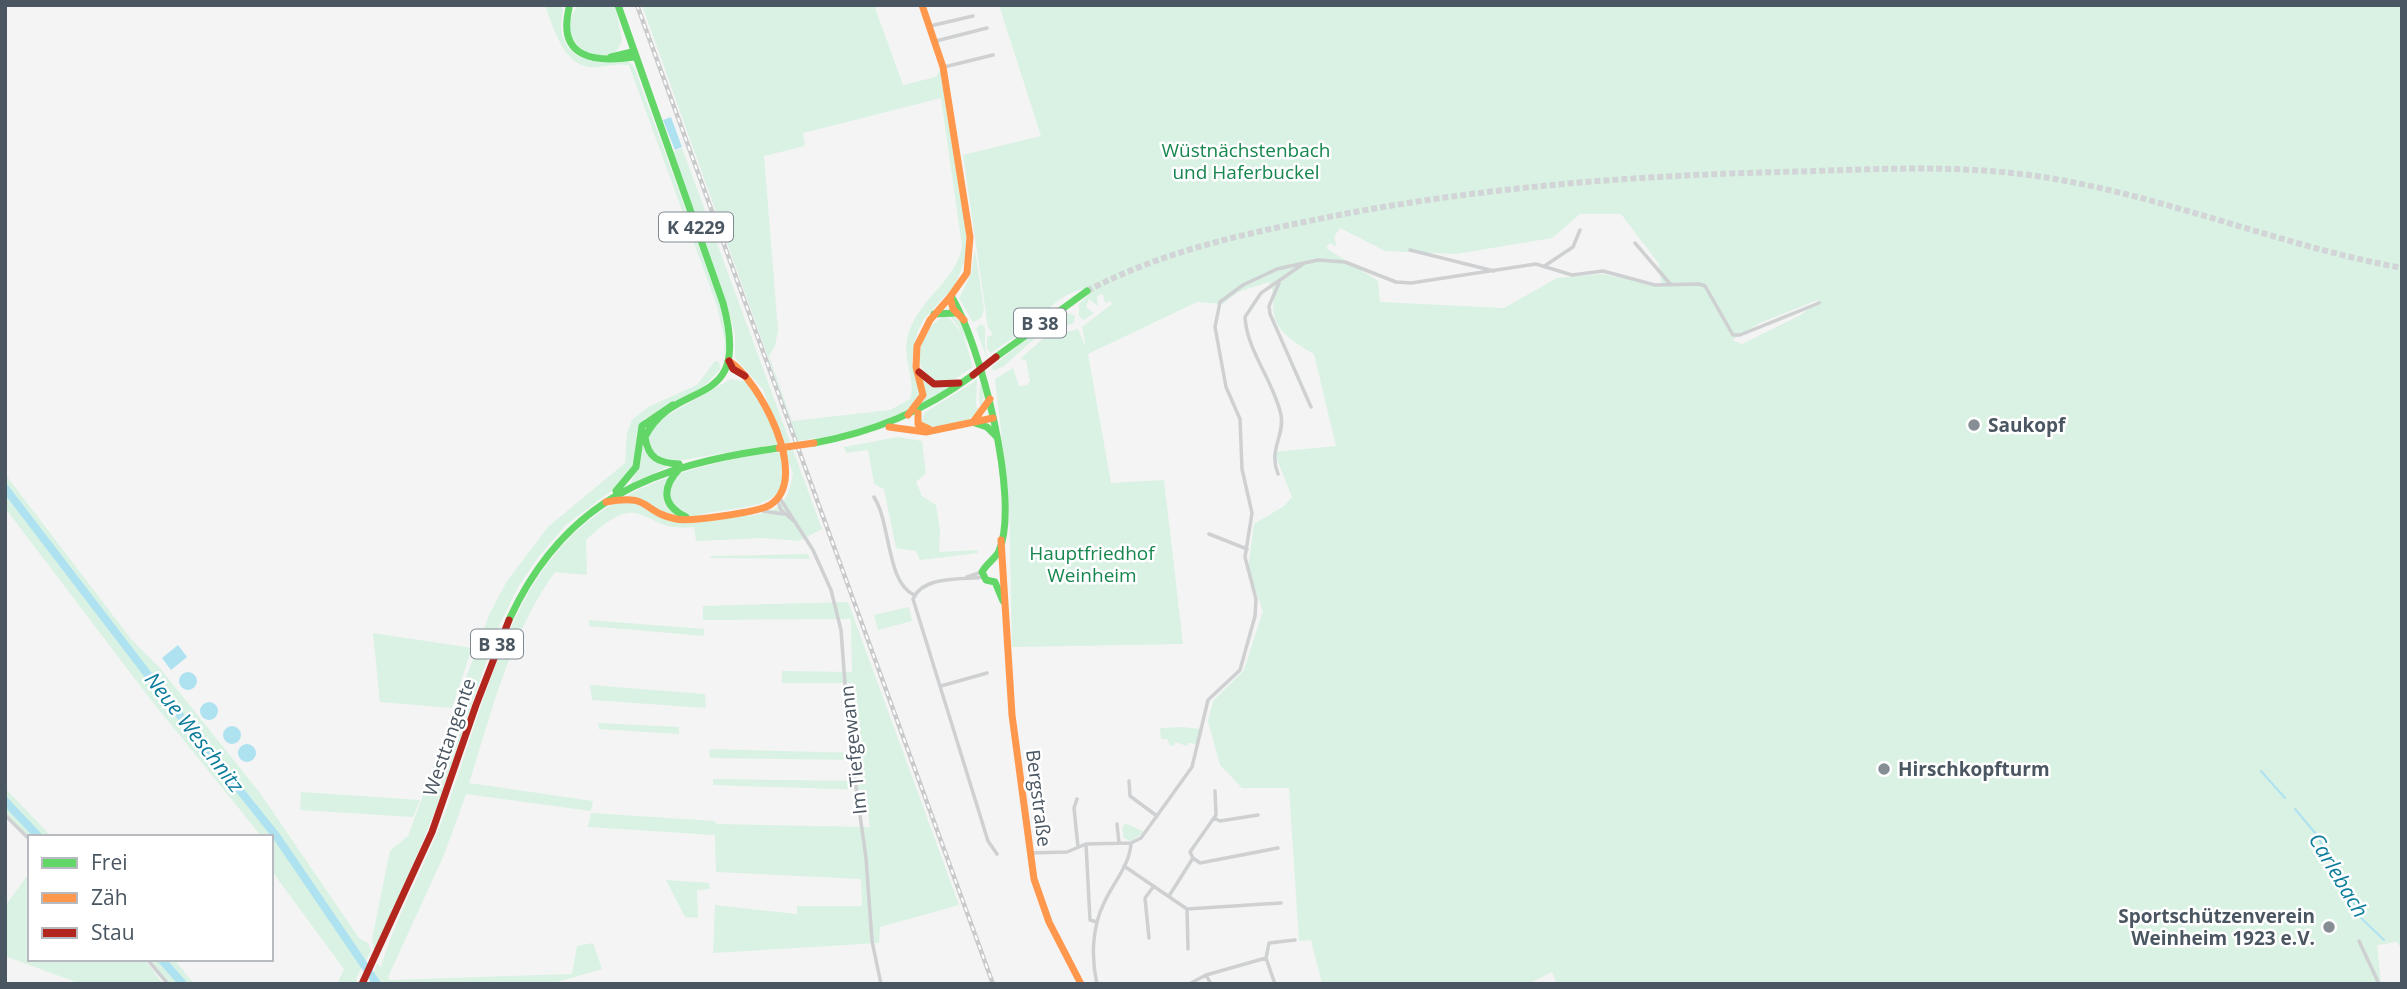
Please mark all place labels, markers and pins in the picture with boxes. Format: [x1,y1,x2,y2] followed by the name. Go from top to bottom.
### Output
[1988,412,2067,438] place label: Saukopf
[1966,417,1982,433] marker: Saukopf
[1898,756,2050,782] place label: Hirschkopfturm
[1876,761,1892,777] marker: Hirschkopfturm
[2118,903,2315,951] place label: Sportschützenverein Weinheim 1923 e.V.
[2321,919,2337,935] marker: Sportschützenverein Weinheim 1923 e.V.

